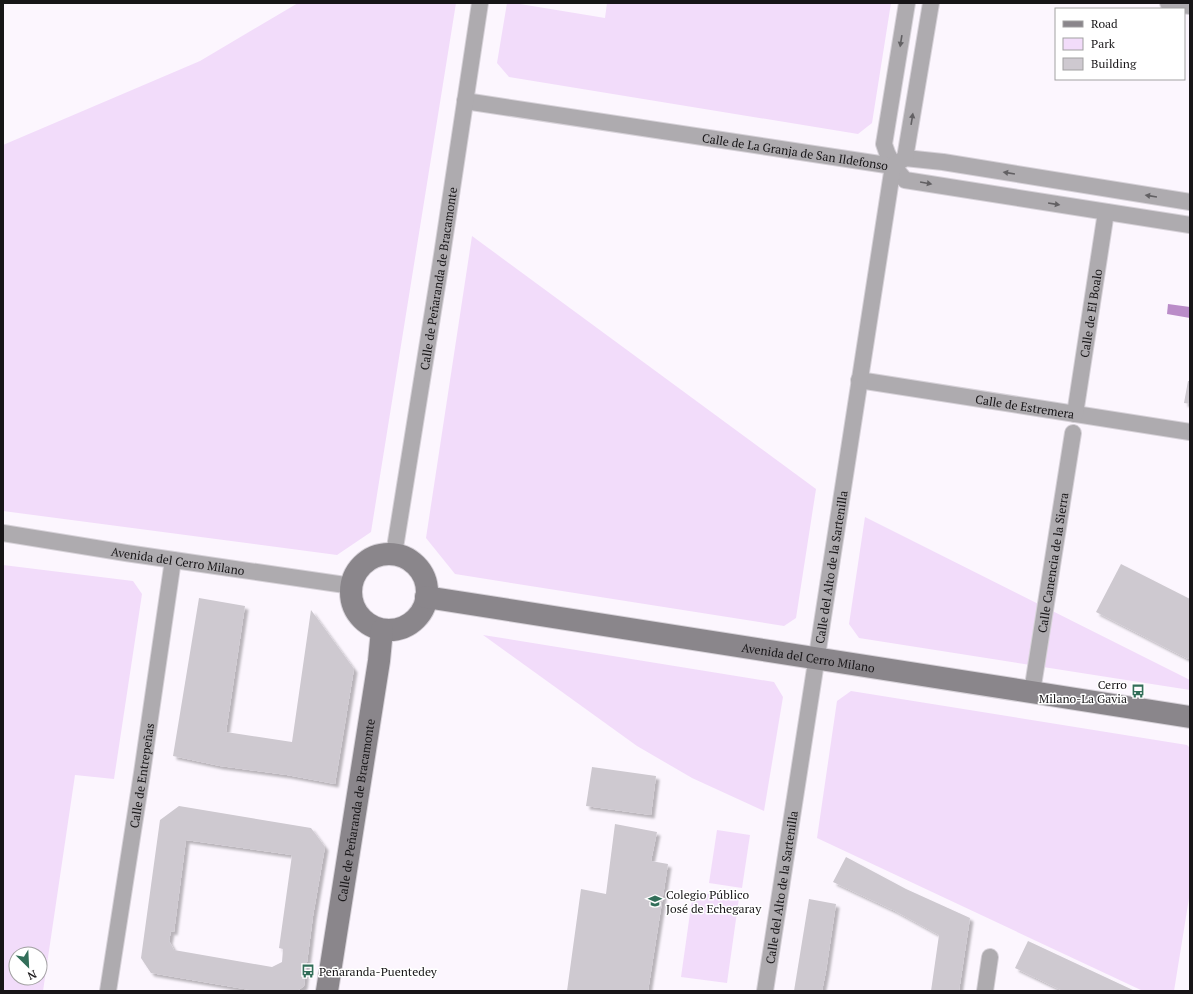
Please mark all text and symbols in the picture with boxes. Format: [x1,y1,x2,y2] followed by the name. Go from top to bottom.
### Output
[1055,8,1185,80] legend
[1091,16,1118,31] text: Road
[898,35,904,48] one-way arrow
[1091,36,1116,51] text: Park
[1091,56,1137,71] text: Building
[909,113,915,126] one-way arrow
[701,130,890,173] street label: Calle de La Granja de San Ildefonso
[1003,170,1015,176] one-way arrow
[919,181,932,187] one-way arrow
[416,186,460,371] street label: Calle de Peñaranda de Bracamonte
[1145,193,1157,199] one-way arrow
[1048,201,1060,207] one-way arrow
[1076,267,1105,359] street label: Calle de El Boalo
[974,391,1076,421] street label: Calle de Estremera
[811,489,850,645] street label: Calle del Alto de la Sartenilla
[1034,491,1071,634] street label: Calle Canencia de la Sierra
[110,543,246,578] street label: Avenida del Cerro Milano
[741,639,876,675] street label: Avenida del Cerro Milano
[1039,677,1127,706] place label: Cerro Milano-La Gavia
[1130,683,1146,699] bus stop icon: Cerro Milano-La Gavia
[334,718,377,903] street label: Calle de Peñaranda de Bracamonte
[126,722,157,829] street label: Calle de Entrepeñas
[762,810,800,965] street label: Calle del Alto de la Sartenilla
[666,887,762,916] place label: Colegio Público José de Echegaray
[647,893,663,909] school or university icon: Colegio Público José de Echegaray
[8,946,48,986] north arrow
[300,963,316,979] bus stop icon: Peñaranda-Puentedey
[319,964,438,979] place label: Peñaranda-Puentedey
[25,967,39,983] text: N

